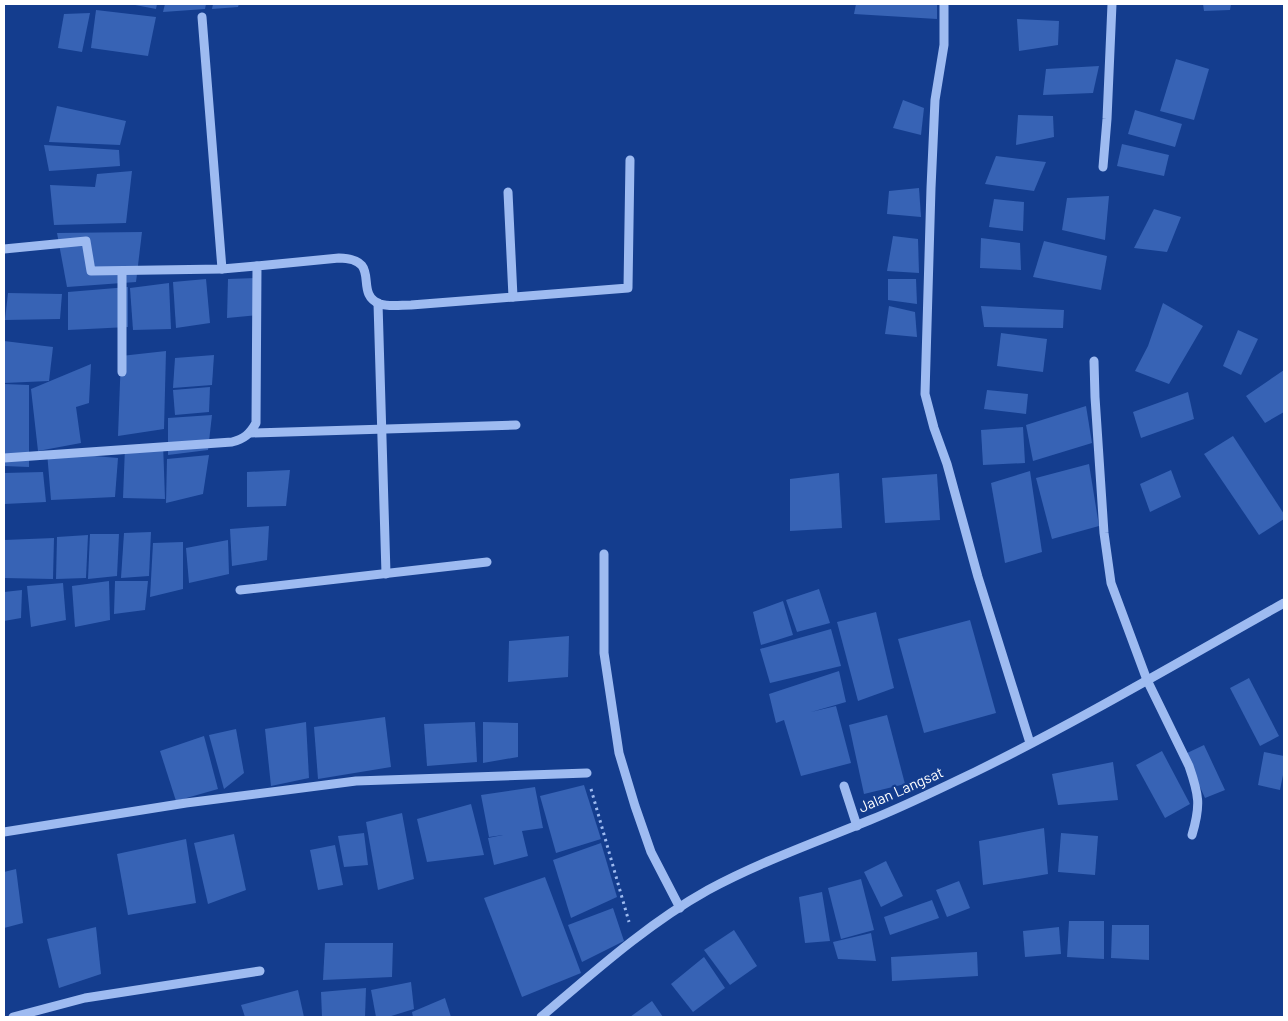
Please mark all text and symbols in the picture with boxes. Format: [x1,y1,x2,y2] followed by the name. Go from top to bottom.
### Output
[855,762,946,816] street label: Jalan Langsat

